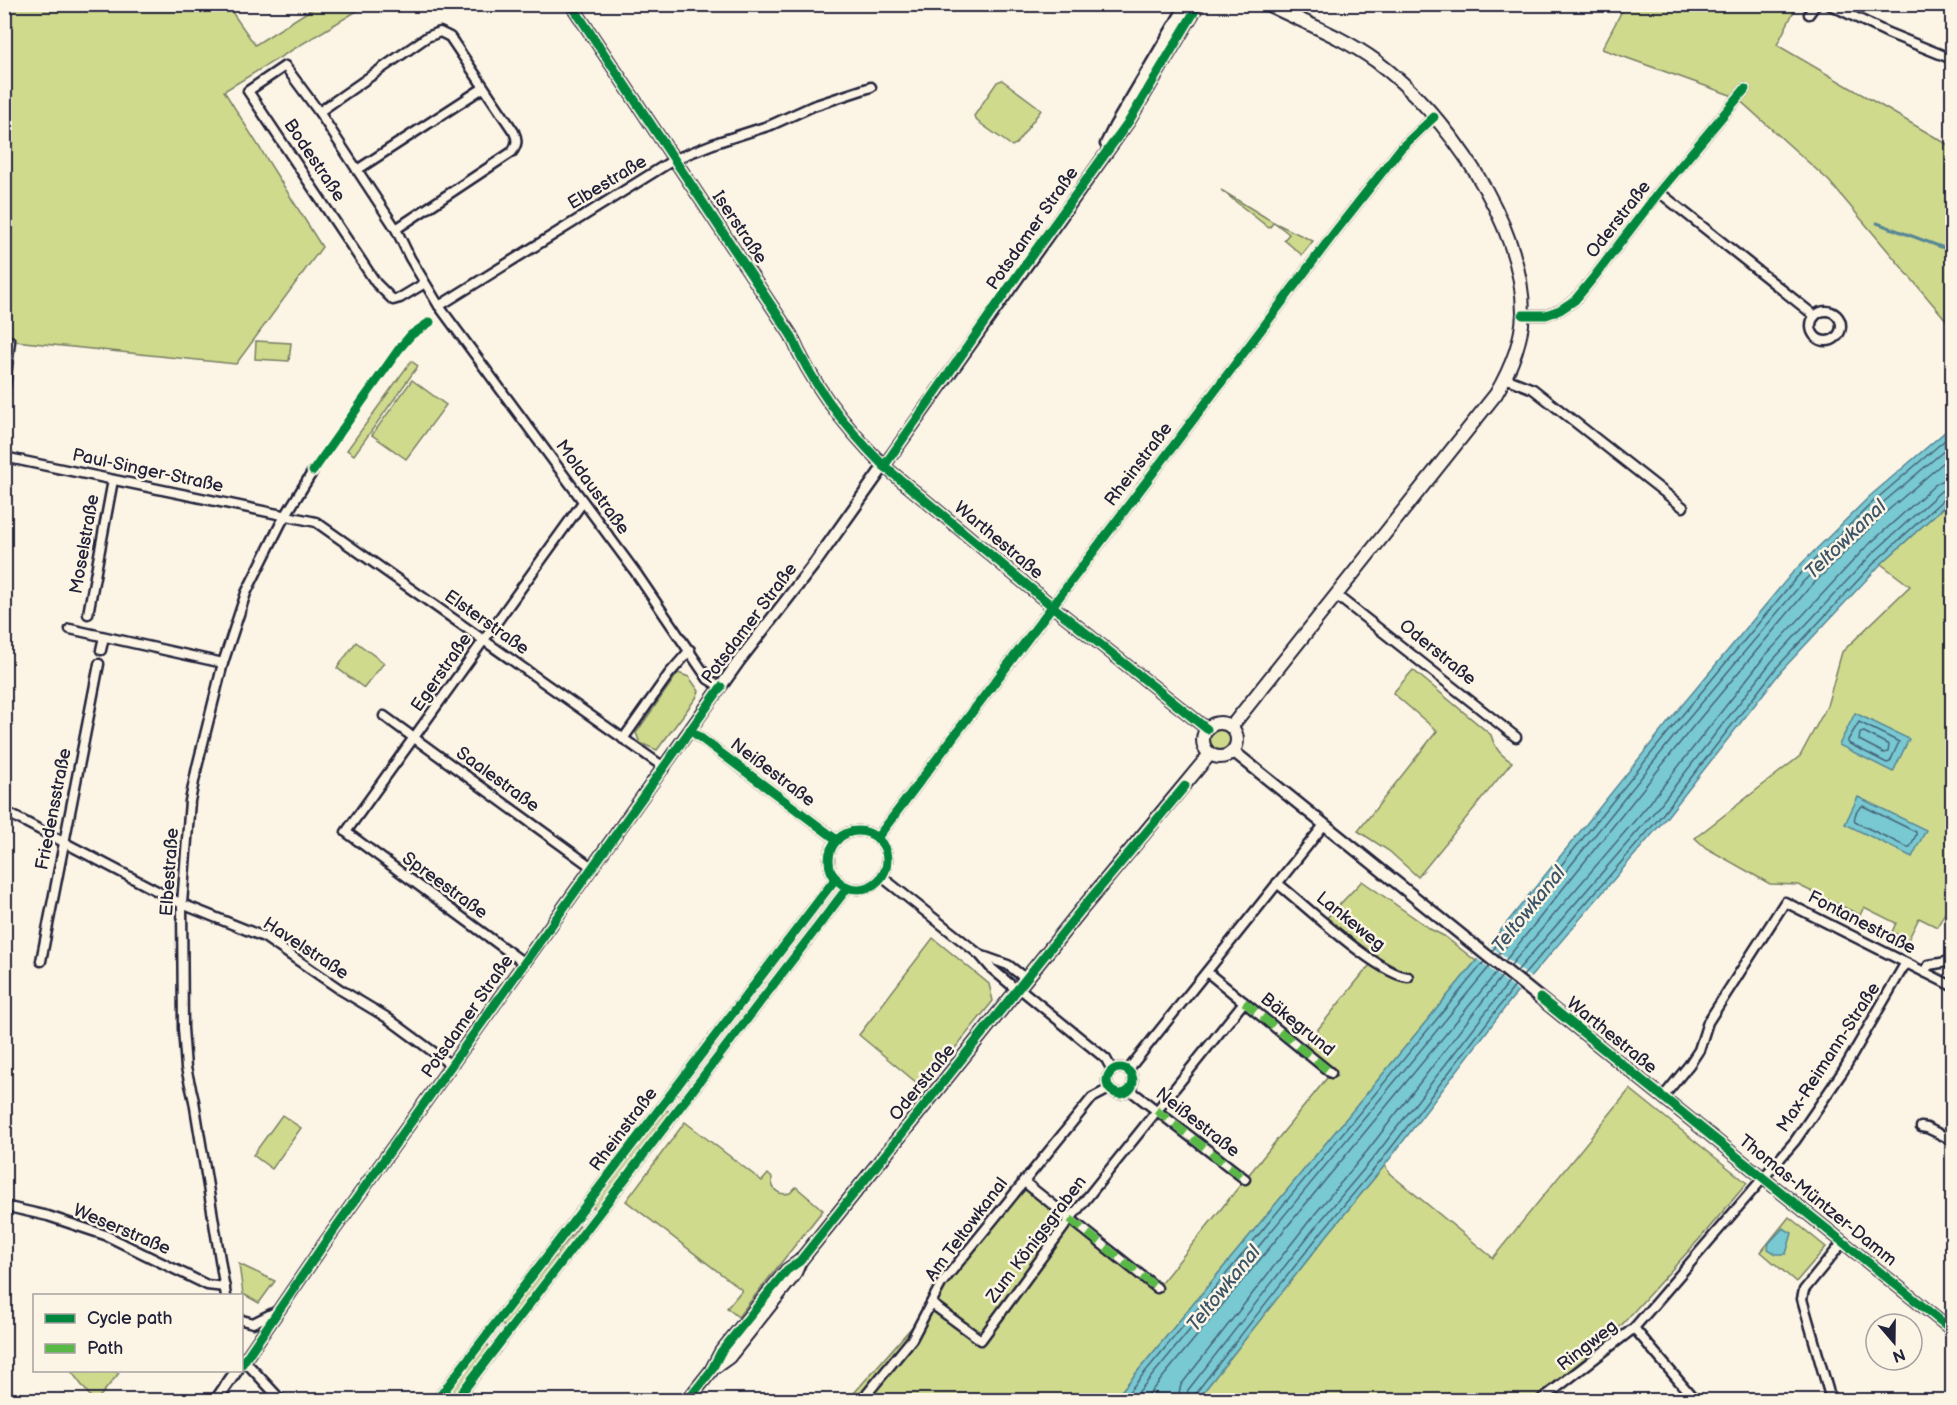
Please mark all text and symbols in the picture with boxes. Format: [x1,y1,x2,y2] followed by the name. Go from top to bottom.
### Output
[279,115,350,206] street label: Bodestraße
[564,151,651,214] street label: Elbestraße
[982,162,1083,294] street label: Potsdamer Straße
[1582,176,1655,262] street label: Oderstraße
[708,187,772,268] street label: Iserstraße
[1100,418,1177,510] street label: Rheinstraße
[551,436,634,539] street label: Moldaustraße
[71,444,226,497] street label: Paul-Singer-Straße
[65,492,104,596] street label: Moselstraße
[1800,494,1892,585] water label: Teltowkanal
[950,497,1048,584] street label: Warthestraße
[697,559,802,688] street label: Potsdamer Straße
[440,586,533,659] street label: Elsterstraße
[1395,615,1480,690] street label: Oderstraße
[407,629,476,716] street label: Egerstraße
[726,734,819,811] street label: Neißestraße
[452,742,544,817] street label: Saalestraße
[31,746,76,872] street label: Friedensstraße
[156,827,183,917] street label: Elbestraße
[398,847,492,924] street label: Spreestraße
[1487,861,1572,958] water label: Teltowkanal
[1804,886,1919,959] street label: Fontanestraße
[1312,887,1389,955] street label: Lankeweg
[259,913,353,984] street label: Havelstraße
[417,950,518,1082] street label: Potsdamer Straße
[1772,978,1885,1136] street label: Max-Reimann-Straße
[1256,988,1339,1061] street label: Bäkegrund
[1562,993,1661,1078] street label: Warthestraße
[885,1040,960,1125] street label: Oderstraße
[585,1083,662,1175] street label: Rheinstraße
[1152,1083,1244,1162] street label: Neißestraße
[1735,1130,1901,1270] street label: Thomas-Müntzer-Damm
[981,1172,1091,1308] street label: Zum Königsgraben
[921,1173,1012,1285] street label: Am Teltowkanal
[70,1200,174,1259] street label: Weserstraße
[1182,1240,1267,1337] water label: Teltowkanal
[33,1294,243,1372] legend
[87,1308,173,1329] text: Cycle path
[1864,1312,1924,1372] north arrow
[1553,1315,1622,1375] street label: Ringweg
[87,1338,123,1359] text: Path
[1890,1344,1908,1366] text: N

